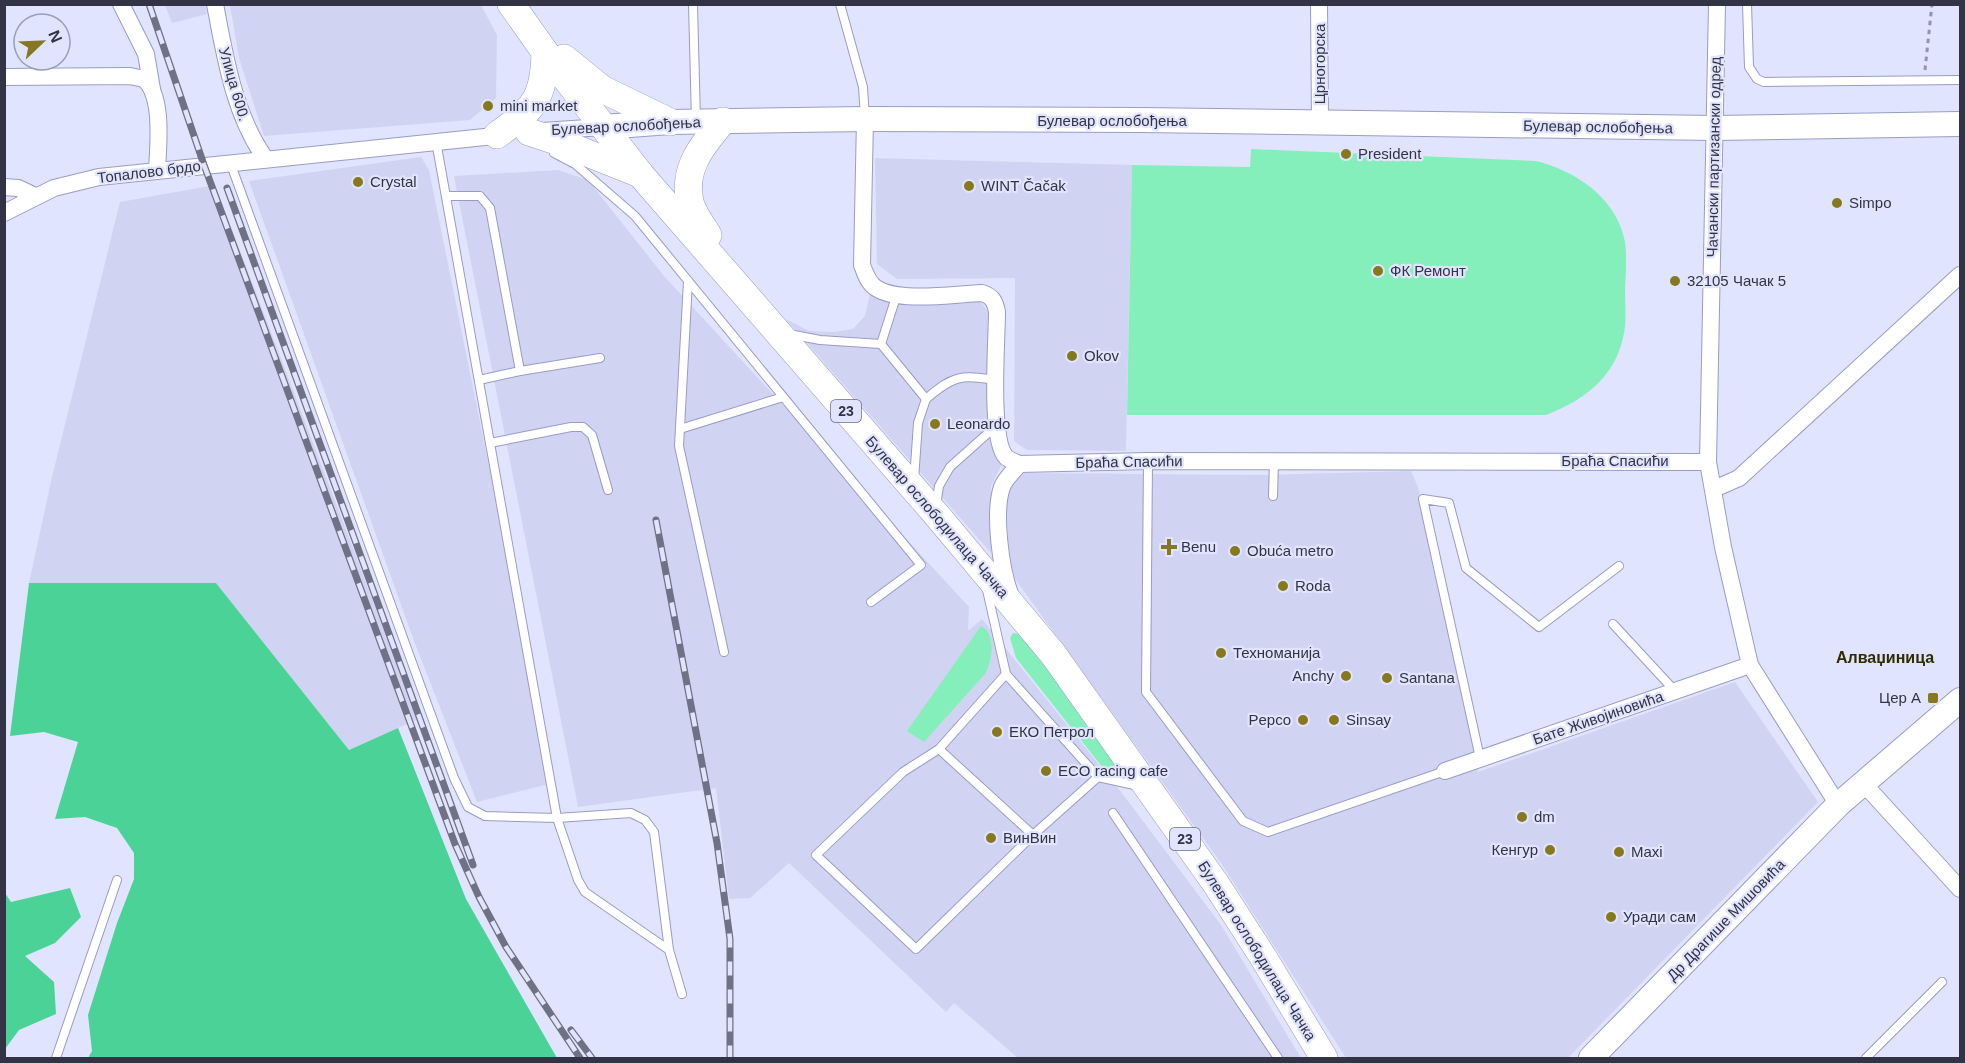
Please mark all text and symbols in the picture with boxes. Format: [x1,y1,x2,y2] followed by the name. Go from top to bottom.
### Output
[12,12,72,72] north arrow
[1311,23,1328,104] street label: Црногорска
[45,28,65,45] text: N
[216,45,253,123] street label: Улица 600.
[1703,56,1724,258] street label: Чачански партизански одред
[500,97,578,114] place label: mini market
[481,99,495,113] marker: mini market
[1037,112,1187,129] street label: Булевар ослобођења
[551,113,702,138] street label: Булевар ослобођења
[1523,117,1674,136] street label: Булевар ослобођења
[1358,145,1422,162] place label: President
[1339,147,1353,161] marker: President
[96,157,202,186] street label: Топалово брдо
[370,173,417,190] place label: Crystal
[351,175,365,189] marker: Crystal
[981,177,1066,194] place label: WINT Čačak
[962,179,976,193] marker: WINT Čačak
[1849,194,1892,211] place label: Simpo
[1830,196,1844,210] marker: Simpo
[1390,262,1466,279] place label: ФК Ремонт
[1371,264,1385,278] marker: ФК Ремонт
[1687,272,1786,289] place label: 32105 Чачак 5
[1668,274,1682,288] marker: 32105 Чачак 5
[1084,347,1120,364] place label: Okov
[1065,349,1079,363] marker: Okov
[831,400,861,422] road number: 23
[947,415,1010,432] place label: Leonardo
[928,417,942,431] marker: Leonardo
[863,432,1013,601] street label: Булевар ослободилаца Чачка
[1075,452,1183,471] street label: Браћа Спасићи
[1561,452,1669,469] street label: Браћа Спасићи
[1181,538,1216,555] place label: Benu
[1162,540,1176,554] marker: Benu
[1247,542,1334,559] place label: Obuća metro
[1228,544,1242,558] marker: Obuća metro
[1295,577,1332,594] place label: Roda
[1276,579,1290,593] marker: Roda
[1233,644,1321,661] place label: Техноманија
[1214,646,1228,660] marker: Техноманија
[1836,649,1934,666] district label: Алваџиница
[1292,667,1334,684] place label: Anchy
[1339,669,1353,683] marker: Anchy
[1399,669,1456,686] place label: Santana
[1380,671,1394,685] marker: Santana
[1530,687,1666,748] street label: Бате Живојиновића
[1879,689,1921,706] place label: Цер А
[1926,691,1940,705] marker: Цер А
[1248,711,1291,728] place label: Pepco
[1346,711,1392,728] place label: Sinsay
[1296,713,1310,727] marker: Pepco
[1327,713,1341,727] marker: Sinsay
[1009,723,1094,740] place label: ЕКО Петрол
[990,725,1004,739] marker: ЕКО Петрол
[1058,762,1168,779] place label: ECO racing cafe
[1039,764,1053,778] marker: ECO racing cafe
[1534,808,1555,825] place label: dm
[1515,810,1529,824] marker: dm
[1170,828,1200,850] road number: 23
[1003,829,1056,846] place label: ВинВин
[984,831,998,845] marker: ВинВин
[1491,841,1538,858] place label: Кенгур
[1543,843,1557,857] marker: Кенгур
[1631,843,1663,860] place label: Maxi
[1612,845,1626,859] marker: Maxi
[1663,855,1789,984] street label: Др Драгише Мишовића
[1195,858,1320,1044] street label: Булевар ослободилаца Чачка
[1623,908,1696,925] place label: Уради сам
[1604,910,1618,924] marker: Уради сам

